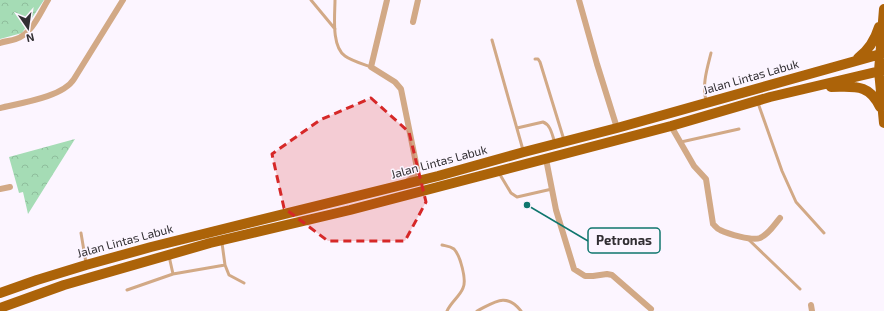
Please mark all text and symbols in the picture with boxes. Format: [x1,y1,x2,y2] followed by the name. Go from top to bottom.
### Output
[8,8,48,48] north arrow
[25,31,36,45] text: N
[701,56,800,96] street label: Jalan Lintas Labuk
[389,141,488,181] street label: Jalan Lintas Labuk
[75,220,174,260] street label: Jalan Lintas Labuk
[588,228,660,253] callout: Petronas
[596,232,652,248] text: Petronas

